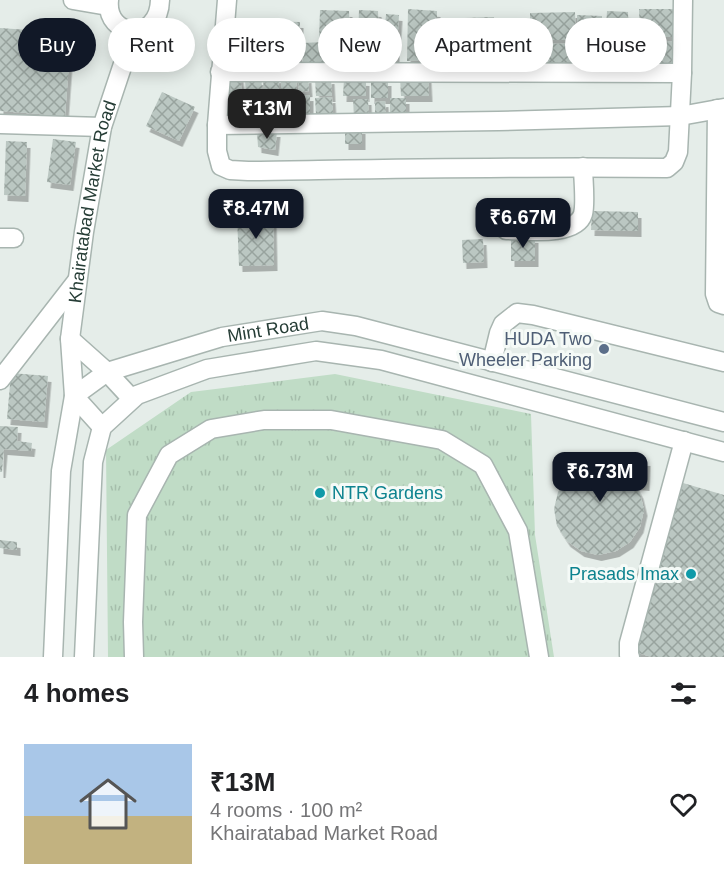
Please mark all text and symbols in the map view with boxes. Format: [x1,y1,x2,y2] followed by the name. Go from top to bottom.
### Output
[18,18,96,72] chip: Buy
[108,18,195,72] chip: Rent
[207,18,306,72] chip: Filters
[318,18,402,72] chip: New
[414,18,553,72] chip: Apartment
[565,18,667,72] chip: House
[231,89,303,140] pin: ₹13M
[242,97,292,119] text: ₹13M
[65,98,120,304] street label: Khairatabad Market Road
[207,189,305,240] pin: ₹8.47M
[222,197,290,219] text: ₹8.47M
[474,198,572,249] pin: ₹6.67M
[489,206,557,228] text: ₹6.67M
[226,313,310,346] street label: Mint Road
[459,329,592,370] place label: HUDA Two Wheeler Parking
[597,342,611,356] marker: HUDA Two Wheeler Parking
[551,452,649,503] pin: ₹6.73M
[566,460,634,482] text: ₹6.73M
[332,483,443,503] place label: NTR Gardens
[313,486,327,500] marker: NTR Gardens
[569,564,679,584] place label: Prasads Imax
[684,567,698,581] marker: Prasads Imax
[667,677,700,710] icon: filters
[24,678,130,708] text: 4 homes
[210,767,275,797] text: ₹13M
[72,768,144,840] icon: home
[667,788,700,821] icon: heart
[210,799,362,821] text: 4 rooms · 100 m²
[210,822,438,844] text: Khairatabad Market Road

